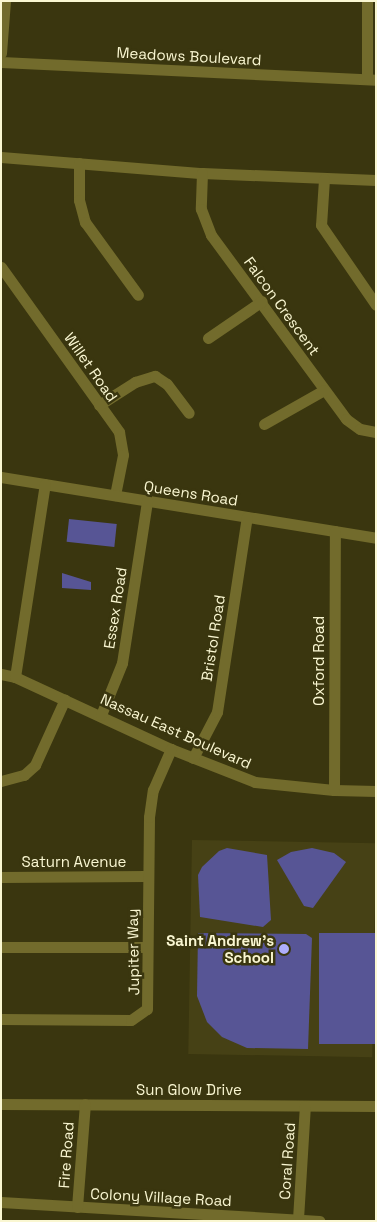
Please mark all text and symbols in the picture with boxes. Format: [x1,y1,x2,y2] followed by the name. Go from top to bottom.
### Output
[116,43,262,69] street label: Meadows Boulevard
[240,253,324,359] street label: Falcon Crescent
[61,329,121,405] street label: Willet Road
[143,477,239,509] street label: Queens Road
[100,566,130,650] street label: Essex Road
[197,594,229,682] street label: Bristol Road
[310,616,328,706] street label: Oxford Road
[98,690,254,772] street label: Nassau East Boulevard
[21,853,127,871] street label: Saturn Avenue
[123,909,143,995] street label: Jupiter Way
[166,931,274,966] place label: Saint Andrew's School
[278,943,290,955] marker: Saint Andrew's School
[136,1081,242,1099] street label: Sun Glow Drive
[55,1121,77,1189] street label: Fire Road
[275,1122,299,1200] street label: Coral Road
[90,1184,232,1210] street label: Colony Village Road

